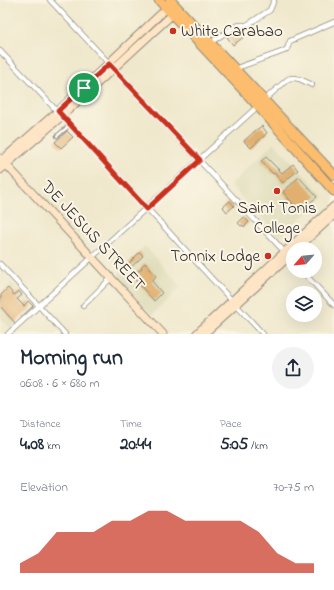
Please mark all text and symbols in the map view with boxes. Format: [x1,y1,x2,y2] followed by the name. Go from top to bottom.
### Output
[181,19,283,44] place label: White Carabao
[168,26,178,36] marker: White Carabao
[67,71,101,105] pin
[73,77,95,99] icon: arrive
[34,175,151,297] street label: DE JESUS STREET
[272,186,282,196] marker: Saint Tonis College
[237,196,317,243] place label: Saint Tonis College
[286,242,322,278] north arrow
[286,242,322,322] map controls
[170,244,260,271] place label: Tonnix Lodge
[263,251,273,261] marker: Tonnix Lodge
[286,286,322,322] button: layers
[20,343,123,375] text: Morning run
[272,347,314,389] button: share
[20,374,100,393] text: 06:08 · 6 × 680 m
[20,416,61,432] text: Distance
[120,416,142,432] text: Time
[220,416,241,432] text: Pace
[20,432,44,457] text: 4.08
[120,432,151,457] text: 20:44
[220,432,248,457] text: 5:05
[44,438,60,454] text: km
[248,438,268,454] text: /km
[20,478,68,497] text: Elevation
[273,478,314,497] text: 70–75 m

